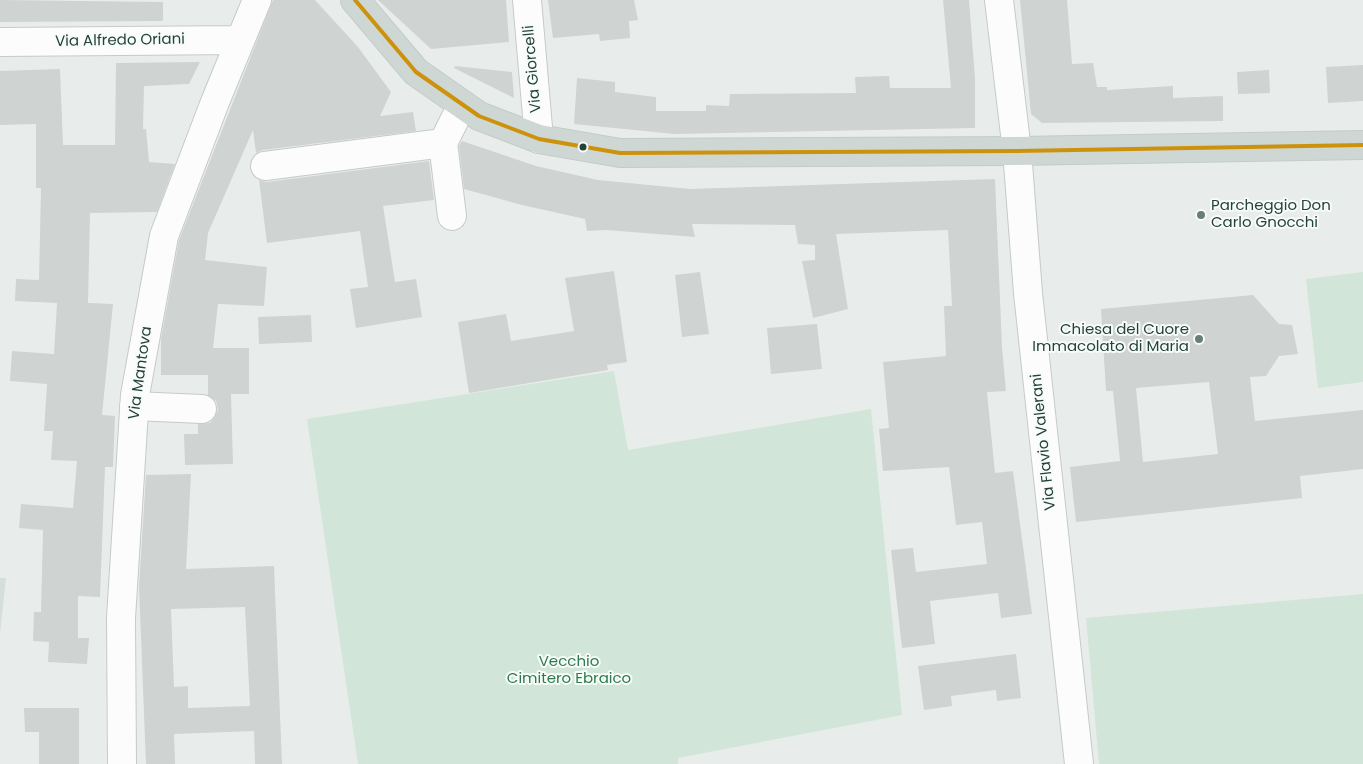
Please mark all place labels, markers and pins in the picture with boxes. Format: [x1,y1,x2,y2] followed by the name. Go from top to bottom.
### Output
[578,142,588,152] unlabelled marker
[1211,197,1331,232] place label: Parcheggio Don Carlo Gnocchi
[1195,209,1207,221] marker: Parcheggio Don Carlo Gnocchi
[1032,321,1189,356] place label: Chiesa del Cuore Immacolato di Maria
[1193,333,1205,345] marker: Chiesa del Cuore Immacolato di Maria

